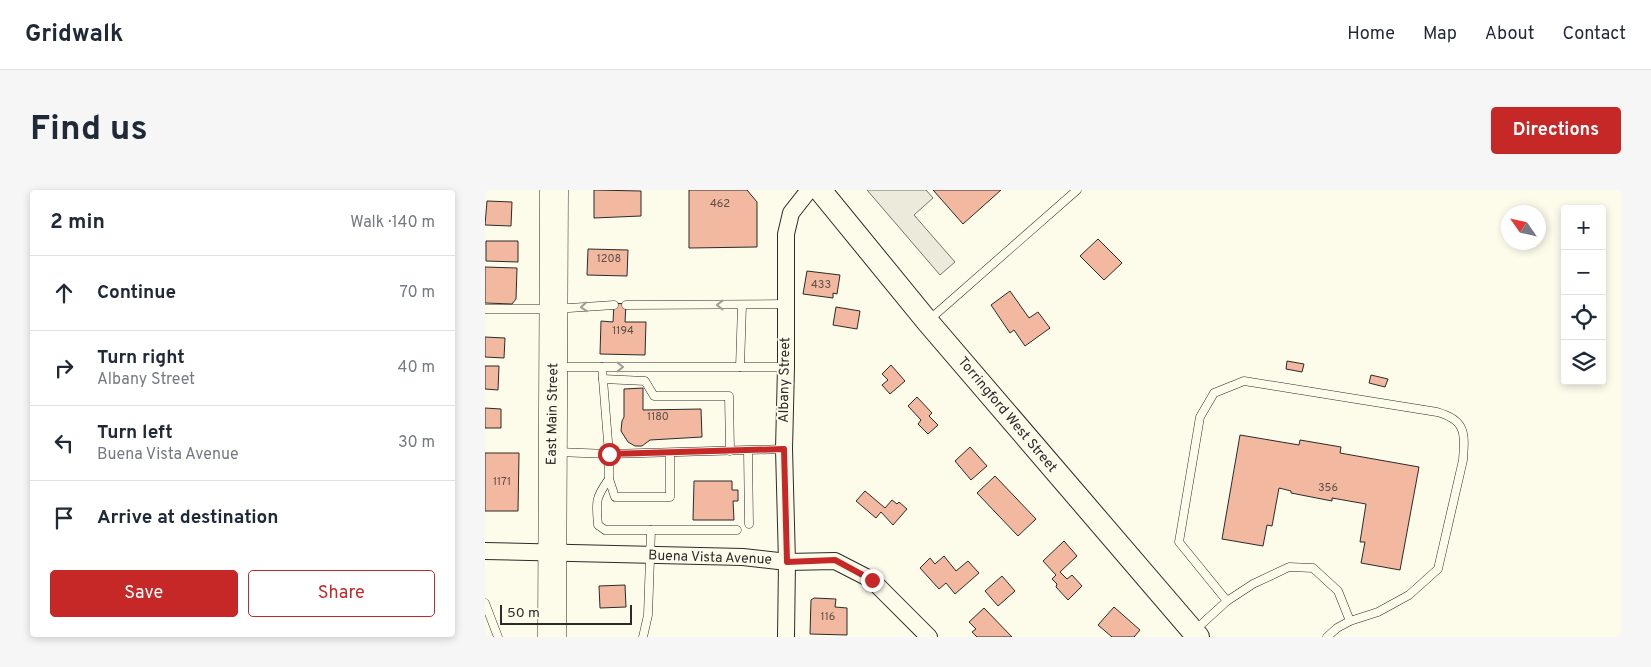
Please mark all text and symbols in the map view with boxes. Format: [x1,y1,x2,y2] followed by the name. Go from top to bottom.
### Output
[25,20,123,50] text: Gridwalk
[1347,23,1395,46] text: Home
[1423,23,1457,46] text: Map
[1485,23,1534,46] text: About
[1562,23,1626,46] text: Contact
[1491,107,1621,154] button: Directions
[30,108,148,152] text: Find us
[710,197,730,211] house number: 462
[1501,205,1546,250] north arrow
[1561,205,1606,385] map controls
[1561,205,1606,250] button: +
[50,209,105,236] text: 2 min
[350,213,435,233] text: Walk · 140 m
[1561,250,1606,295] button: −
[597,252,621,266] house number: 1208
[811,278,831,292] house number: 433
[50,279,78,307] icon: ahead
[97,281,176,305] text: Continue
[400,283,435,303] text: 70 m
[1561,295,1606,340] button: locate
[716,300,724,310] one-way arrow
[580,302,588,313] one-way arrow
[612,324,634,338] house number: 1194
[776,337,794,423] street label: Albany Street
[1561,340,1606,385] button: layers
[97,346,185,370] text: Turn right
[50,354,78,382] icon: right
[954,354,1060,476] street label: Torringford West Street
[397,358,435,378] text: 40 m
[616,362,624,372] one-way arrow
[544,363,562,465] street label: East Main Street
[97,370,195,390] text: Albany Street
[647,410,669,424] house number: 1180
[97,421,173,445] text: Turn left
[50,429,78,457] icon: left
[398,433,435,453] text: 30 m
[598,443,621,466] route start
[97,445,239,465] text: Buena Vista Avenue
[493,475,511,489] house number: 1171
[1318,481,1338,495] house number: 356
[50,504,78,532] icon: arrive
[97,506,278,530] text: Arrive at destination
[648,547,772,569] street label: Buena Vista Avenue
[861,569,884,592] route end
[50,570,238,617] button: Save
[248,570,435,617] button: Share
[500,602,633,625] scale bar
[507,605,540,622] text: 50 m
[821,610,835,624] house number: 116

